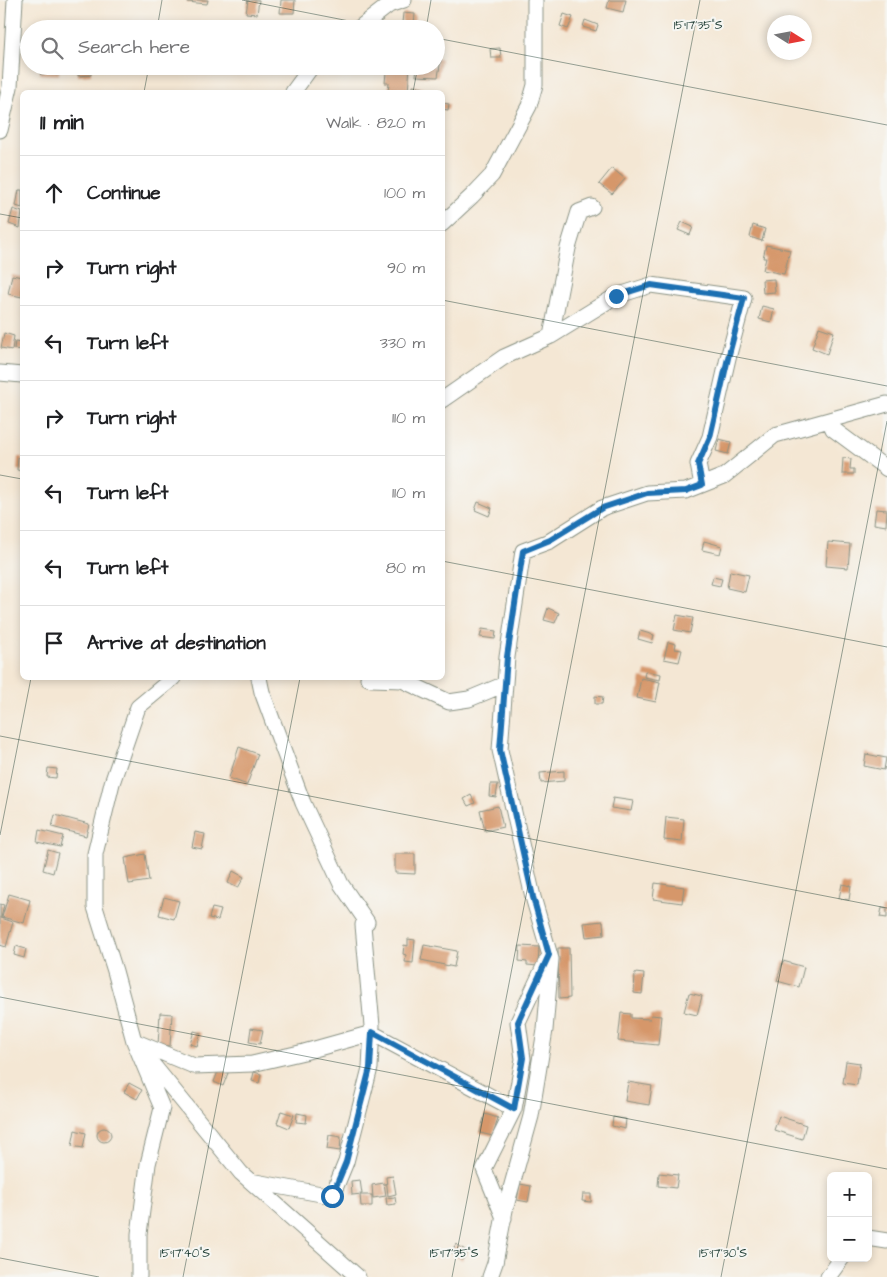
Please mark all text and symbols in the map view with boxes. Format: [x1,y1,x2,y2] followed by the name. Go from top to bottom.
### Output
[767,15,812,60] north arrow
[674,17,723,34] text: 15°17'35"S
[20,20,445,75] search box
[38,34,66,62] icon: search
[78,34,190,61] text: Search here
[40,108,84,137] text: 11 min
[326,112,425,134] text: Walk · 820 m
[40,179,68,207] icon: ahead
[87,180,161,207] text: Continue
[384,182,425,204] text: 100 m
[40,254,68,282] icon: right
[87,255,176,282] text: Turn right
[387,257,425,279] text: 90 m
[605,285,628,308] route end
[40,329,68,357] icon: left
[87,330,168,357] text: Turn left
[380,332,425,354] text: 330 m
[40,404,68,432] icon: right
[87,405,176,432] text: Turn right
[392,407,425,429] text: 110 m
[40,479,68,507] icon: left
[87,480,168,507] text: Turn left
[392,482,425,504] text: 110 m
[40,554,68,582] icon: left
[87,555,168,582] text: Turn left
[386,557,425,579] text: 80 m
[40,629,68,657] icon: arrive
[87,630,266,657] text: Arrive at destination
[827,1172,872,1262] map controls
[827,1172,872,1217] button: +
[321,1185,344,1208] route start
[827,1217,872,1262] button: −
[160,1245,210,1262] text: 15°17'40"S
[430,1245,479,1262] text: 15°17'35"S
[699,1245,747,1262] text: 15°17'30"S

